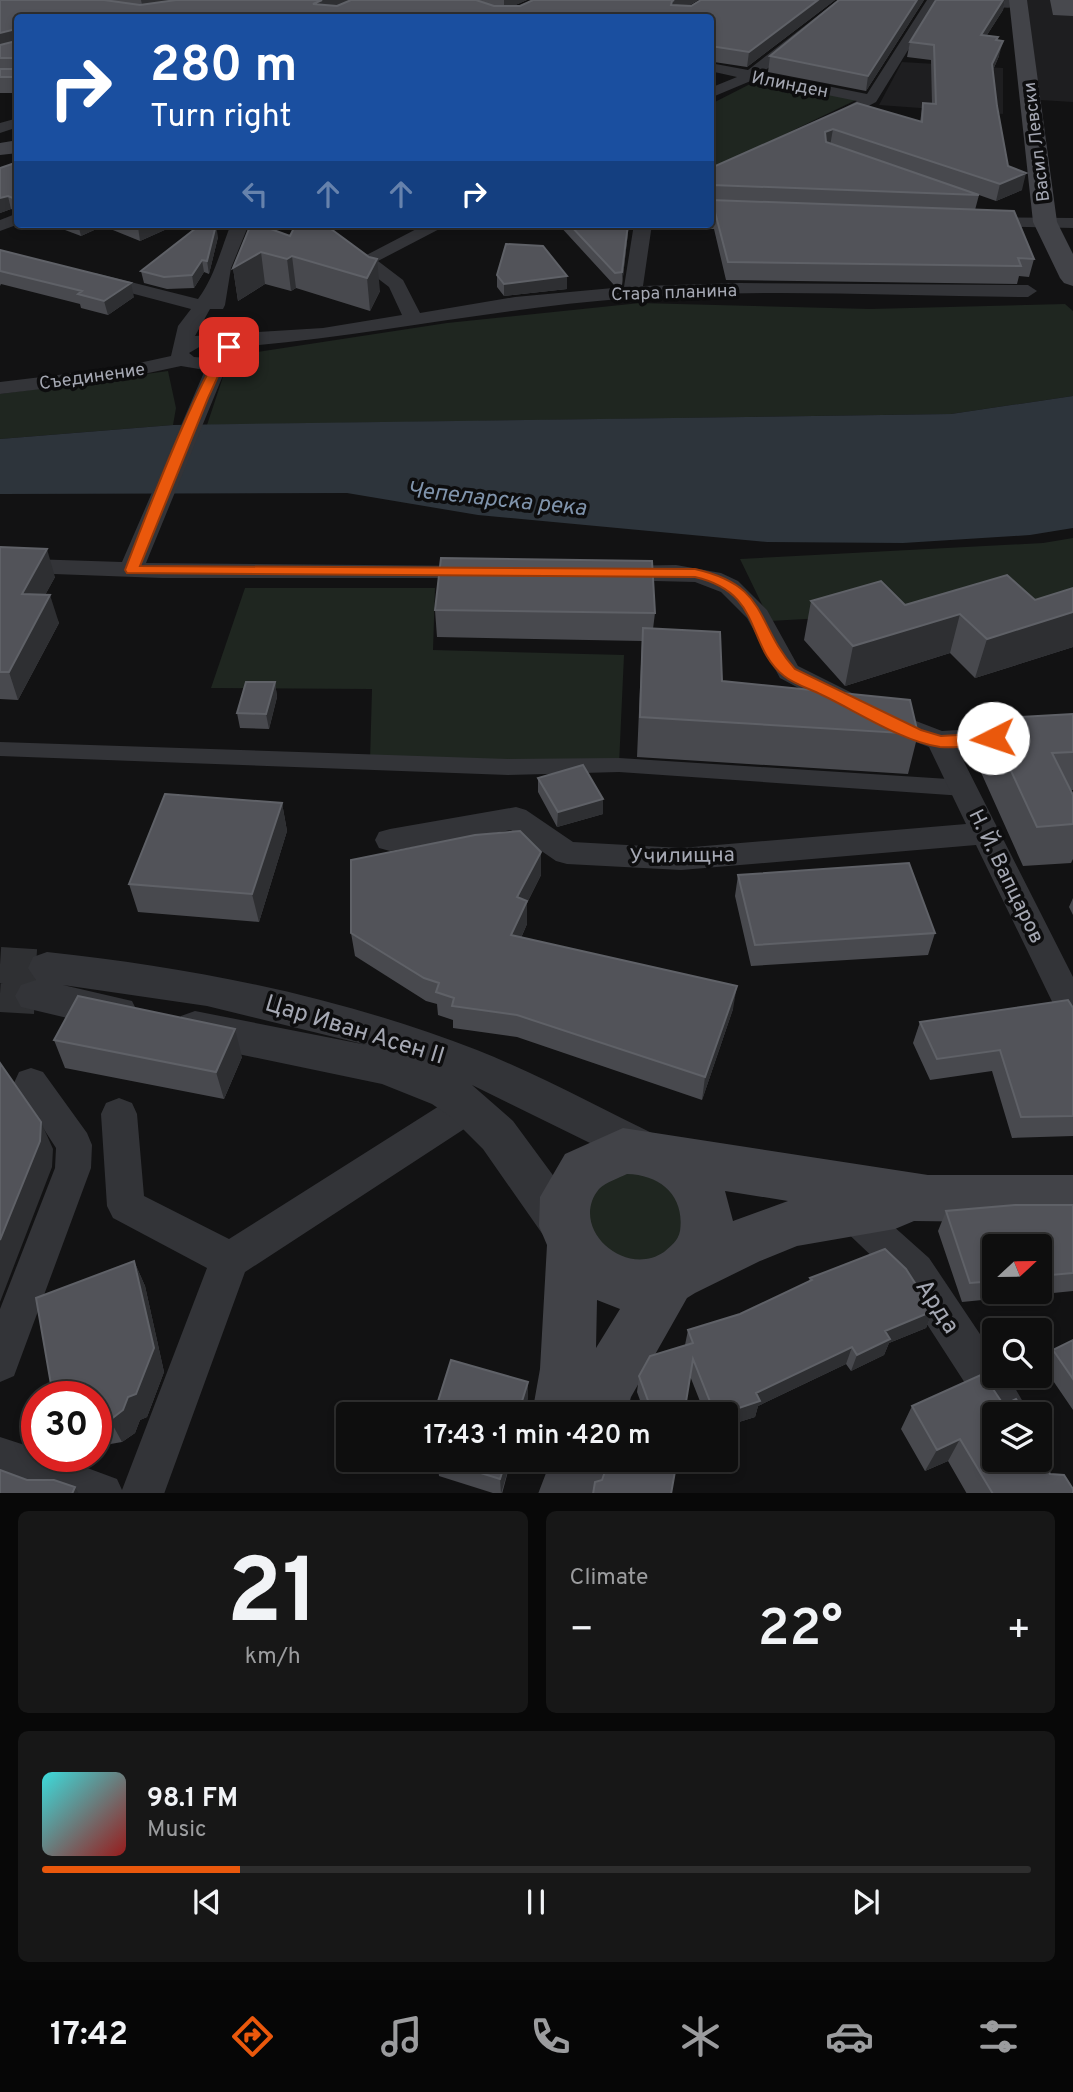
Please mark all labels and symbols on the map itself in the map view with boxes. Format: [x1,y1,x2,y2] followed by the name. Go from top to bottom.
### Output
[749,67,830,104] street label: Илинден
[1019,81,1056,203] street label: Васил Левски
[611,280,738,307] street label: Стара планина
[199,317,259,377] pin
[38,359,147,396] street label: Съединение
[406,477,588,524] water label: Чепеларска река
[956,701,1030,775] position arrow
[961,805,1051,948] street label: Н. Й. Вапцаров
[629,842,735,871] street label: Училищна
[261,989,448,1072] street label: Цар Иван Асен II
[982,1234,1052,1304] north arrow
[908,1274,965,1340] street label: Арда
[21,1381,112,1472] speed limit sign: 30

